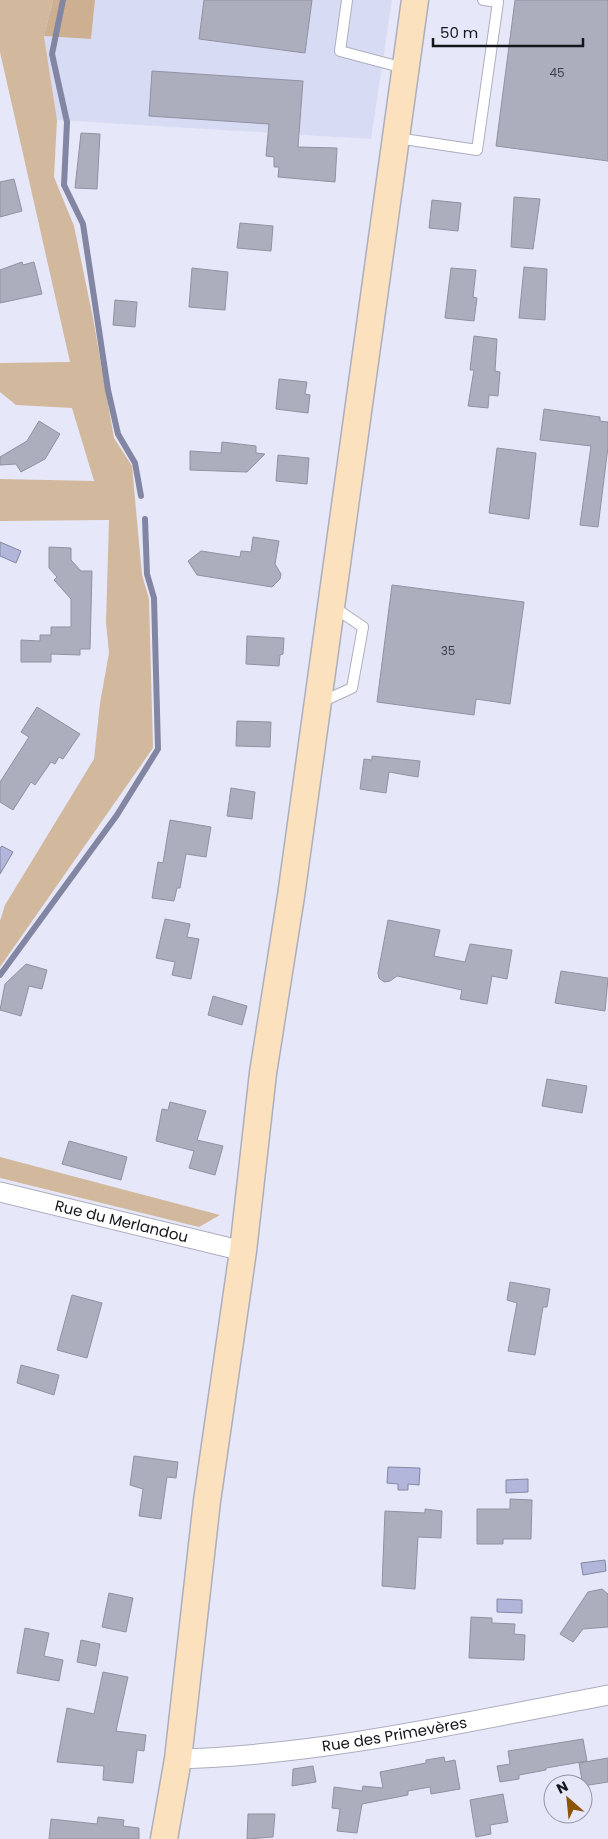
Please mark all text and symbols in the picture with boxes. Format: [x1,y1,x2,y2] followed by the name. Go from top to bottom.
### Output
[433,15,583,47] scale bar
[440,22,478,43] text: 50 m
[549,64,565,81] house number: 45
[441,642,455,659] house number: 35
[53,1195,190,1247] street label: Rue du Merlandou
[321,1712,469,1757] street label: Rue des Primevères
[543,1774,593,1824] north arrow
[553,1776,571,1799] text: N

